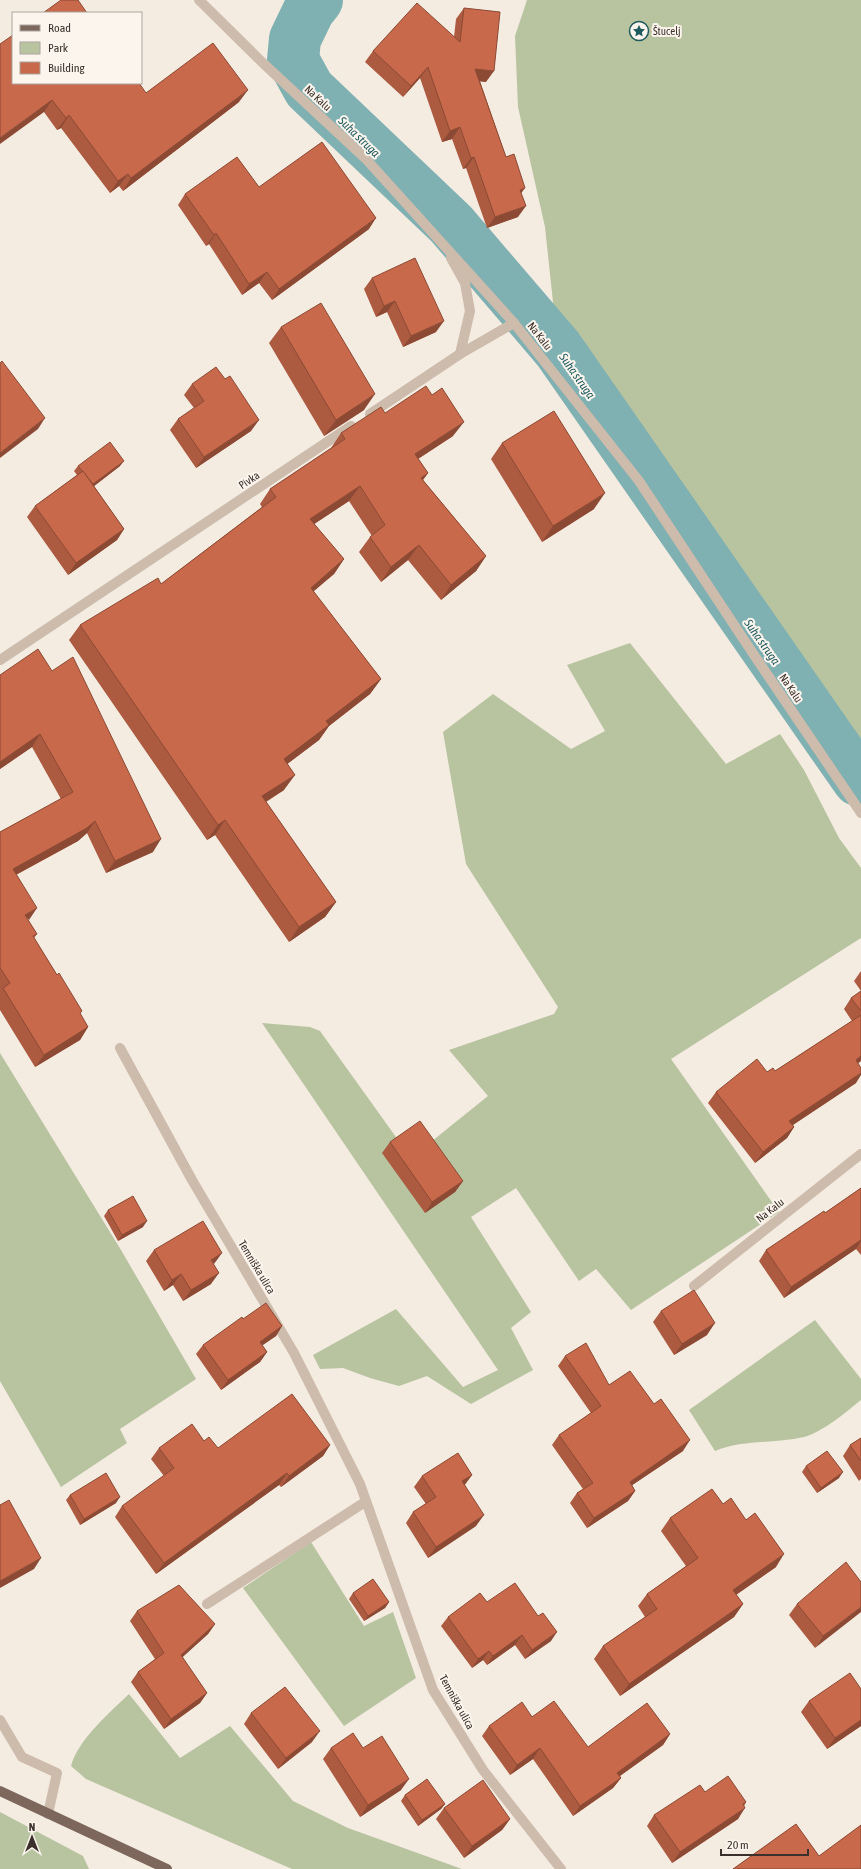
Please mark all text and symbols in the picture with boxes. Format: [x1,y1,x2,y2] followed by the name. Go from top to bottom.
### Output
[12,12,142,84] legend
[628,20,650,42] place icon: Štucelj
[48,21,71,35] text: Road
[653,25,681,37] place label: Štucelj
[48,41,69,55] text: Park
[48,61,86,75] text: Building
[302,83,334,113] street label: Na Kalu
[335,113,383,160] water label: Suha struga
[526,320,554,352] street label: Na Kalu
[556,350,598,402] water label: Suha struga
[236,469,262,491] street label: Pivka
[741,616,783,668] water label: Suha struga
[777,672,805,704] street label: Na Kalu
[754,1196,786,1224] street label: Na Kalu
[236,1238,278,1296] street label: Temniška ulica
[437,1673,477,1731] street label: Temniška ulica
[12,1817,52,1857] north arrow
[29,1821,35,1833] text: N
[721,1831,808,1857] scale bar
[727,1838,749,1852] text: 20 m

